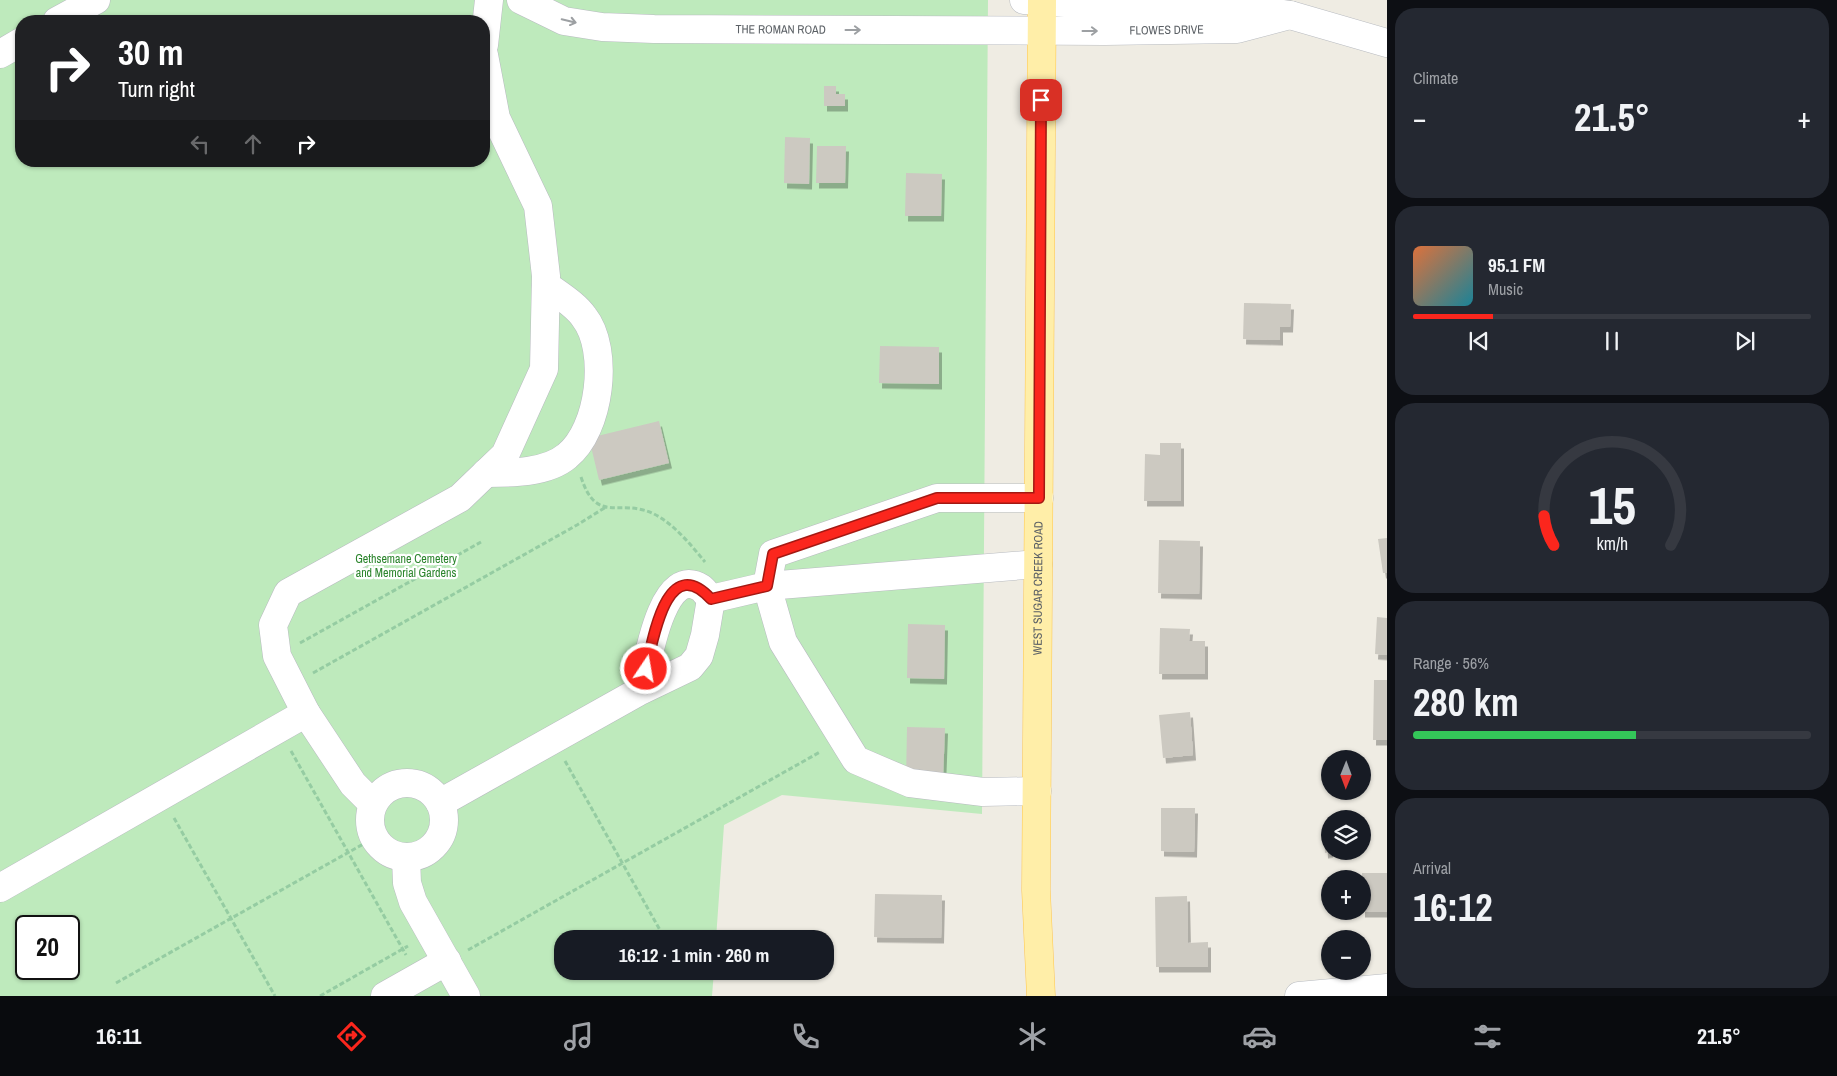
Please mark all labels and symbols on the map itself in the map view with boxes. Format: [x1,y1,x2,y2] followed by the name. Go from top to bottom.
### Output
[560,17,576,26] one-way arrow
[735,21,826,38] street label: THE ROMAN ROAD
[1129,22,1204,39] street label: FLOWES DRIVE
[844,25,861,35] one-way arrow
[1082,26,1098,36] one-way arrow
[1020,79,1062,121] pin
[1030,521,1046,655] street label: WEST SUGAR CREEK ROAD
[355,551,457,581] park label: Gethsemane Cemetery and Memorial Gardens
[619,642,671,694] position arrow
[1321,750,1371,800] north arrow
[15,915,80,980] speed limit sign: 20

